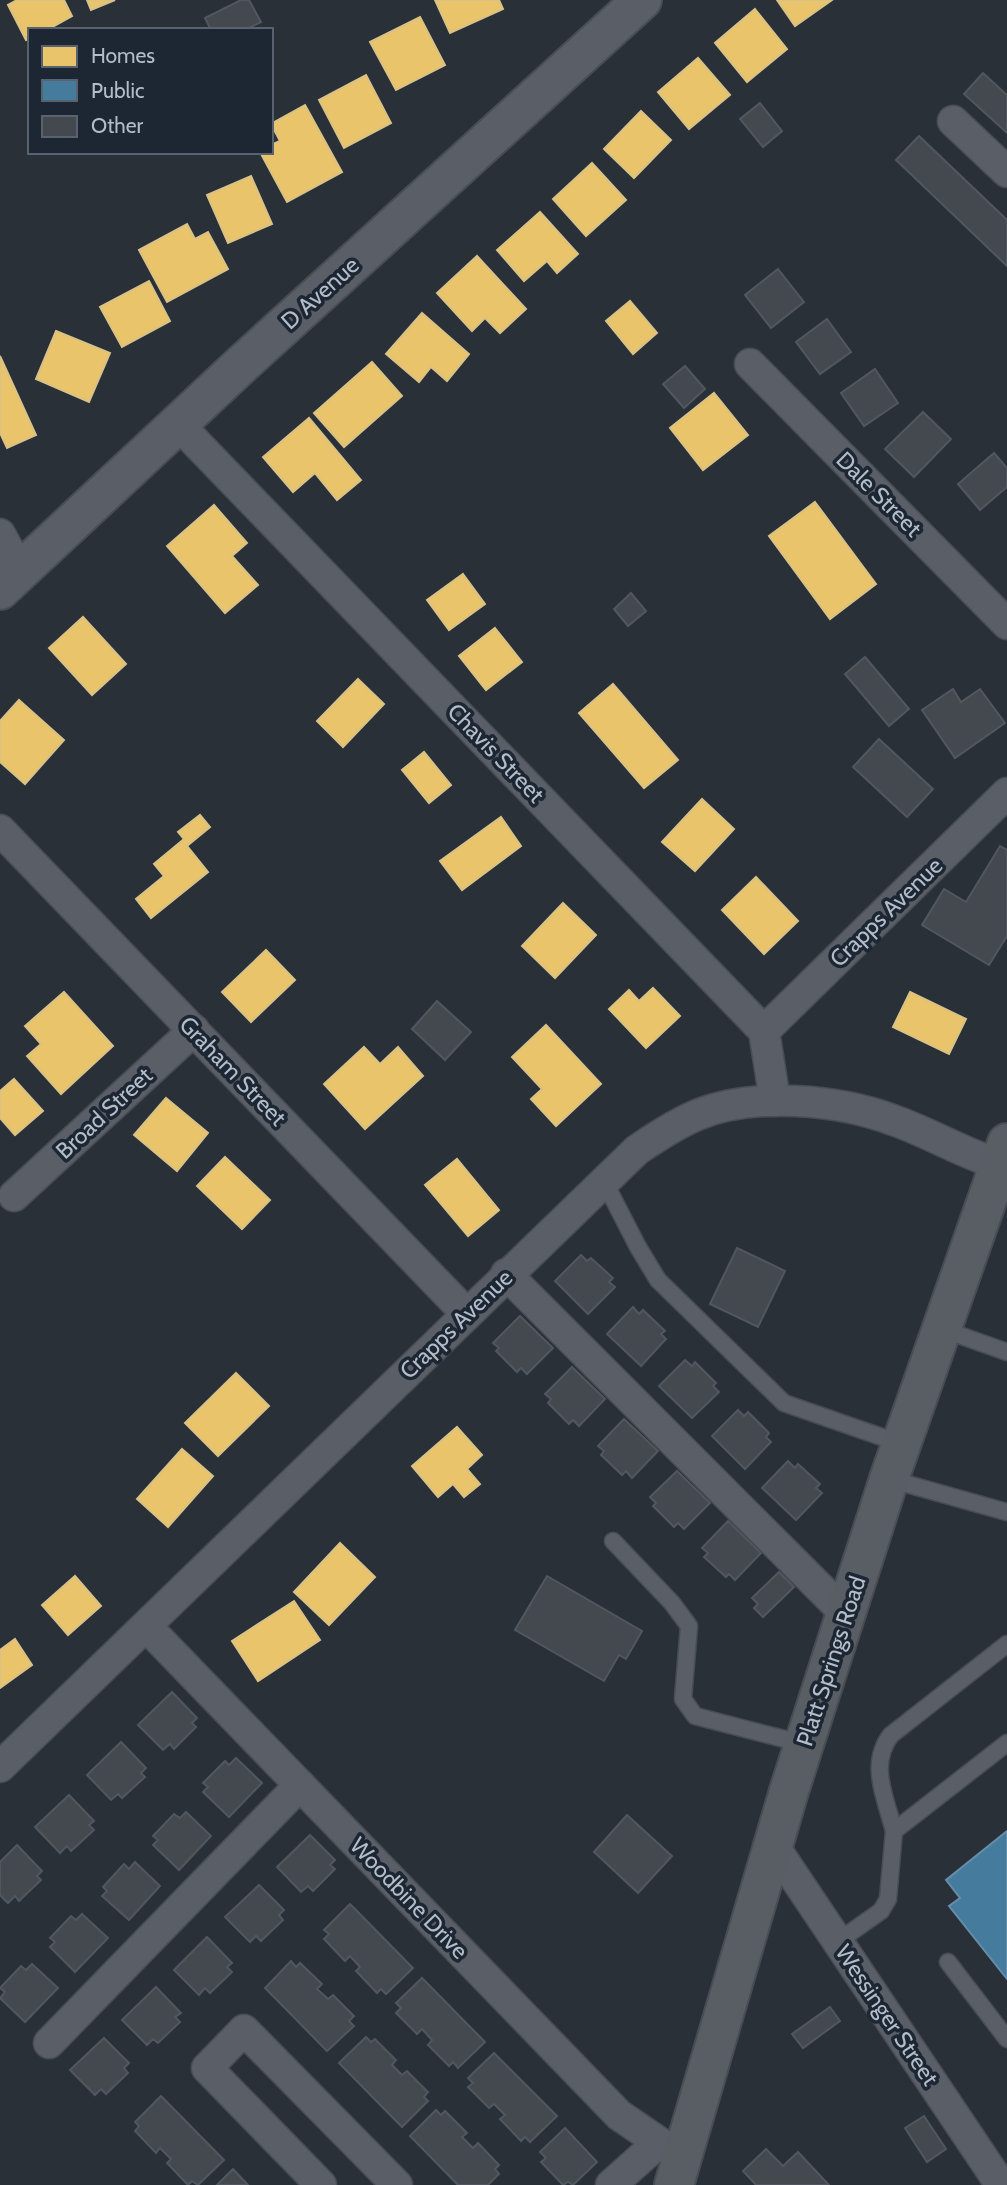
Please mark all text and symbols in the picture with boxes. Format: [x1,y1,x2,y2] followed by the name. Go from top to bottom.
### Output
[28,28,273,154] legend
[91,43,155,68] text: Homes
[91,78,145,103] text: Public
[91,113,143,138] text: Other
[275,251,365,335] street label: D Avenue
[831,446,928,543] street label: Dale Street
[442,698,550,809] street label: Chavis Street
[824,851,948,973] street label: Crapps Avenue
[174,1010,292,1132] street label: Graham Street
[50,1061,158,1165] street label: Broad Street
[394,1263,518,1385] street label: Crapps Avenue
[790,1572,872,1750] street label: Platt Springs Road
[344,1831,474,1965] street label: Woodbine Drive
[829,1939,945,2091] street label: Wessinger Street

